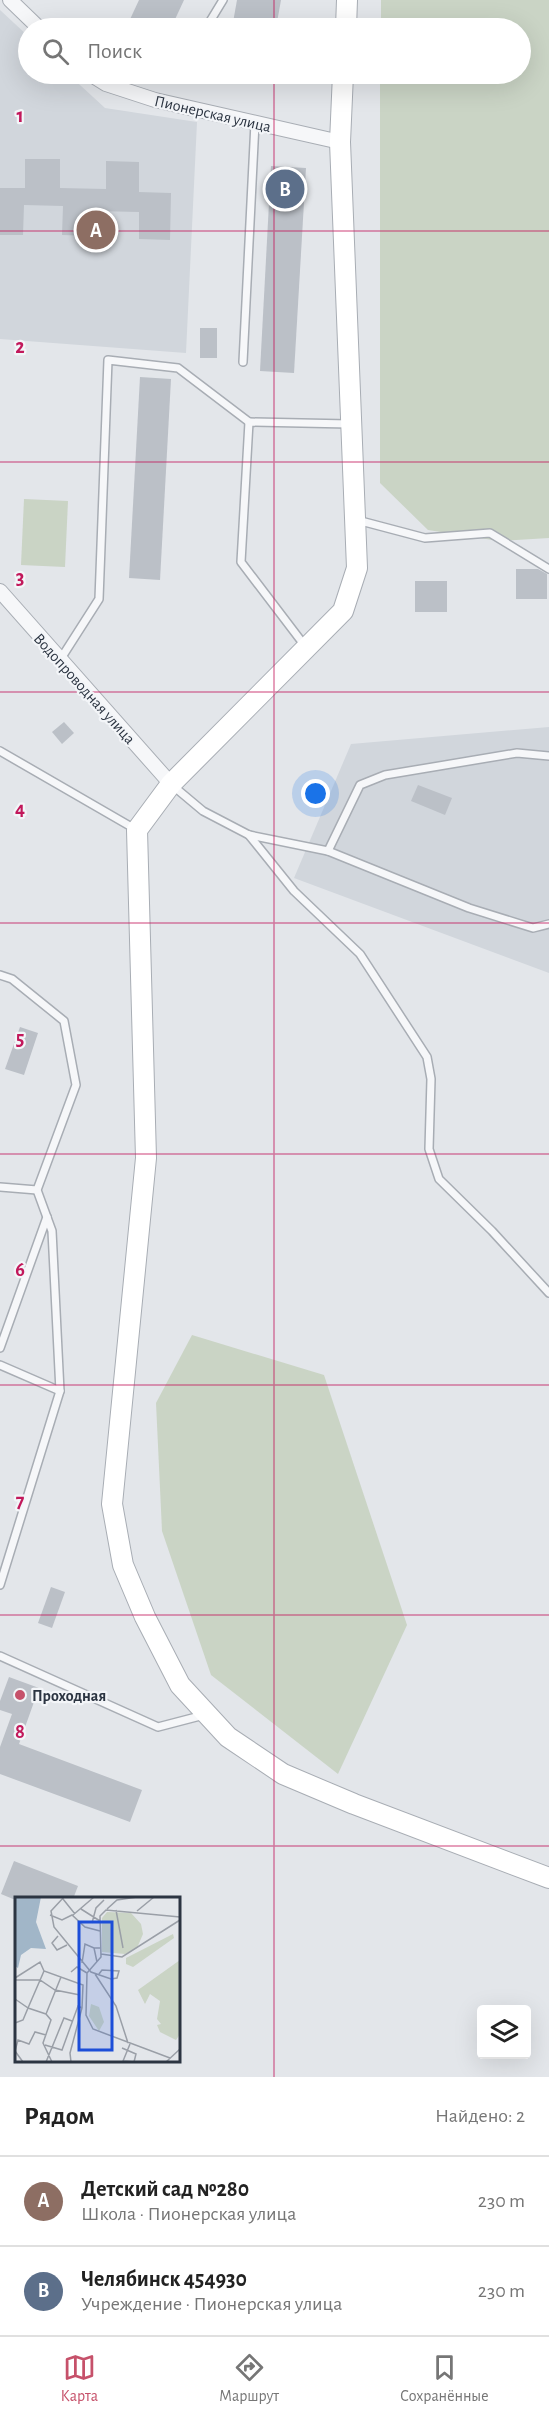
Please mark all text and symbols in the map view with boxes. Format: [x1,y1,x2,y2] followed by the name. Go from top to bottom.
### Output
[18,18,531,84] search box
[39,35,72,68] icon: search
[87,40,142,62] text: Поиск
[153,93,273,136] street label: Пионерская улица
[16,106,24,126] text: 1
[266,166,304,212] pin: B
[76,208,116,252] pin: A
[15,337,25,357] text: 2
[16,568,24,588] text: 3
[30,630,138,748] street label: Водопроводная улица
[301,779,330,808] your location
[15,799,25,819] text: 4
[16,1029,24,1049] text: 5
[15,1260,25,1280] text: 6
[16,1491,25,1511] text: 7
[13,1688,27,1702] marker: Проходная
[32,1688,106,1704] place label: Проходная
[15,1722,25,1742] text: 8
[15,1897,180,2062] inset map
[477,2005,531,2059] map controls
[477,2005,531,2059] button: layers
[24,2103,95,2129] text: Рядом
[435,2106,525,2126] text: Найдено: 2
[81,2178,249,2200] text: Детский сад №280
[38,2191,50,2211] text: A
[478,2191,525,2211] text: 230 m
[81,2204,296,2224] text: Школа · Пионерская улица
[81,2268,247,2290] text: Челябинск 454930
[38,2281,49,2301] text: B
[478,2281,525,2301] text: 230 m
[81,2294,342,2314] text: Учреждение · Пионерская улица
[60,2351,98,2406] tab: Карта
[219,2351,279,2406] tab: Маршрут
[400,2351,489,2406] tab: Сохранённые

